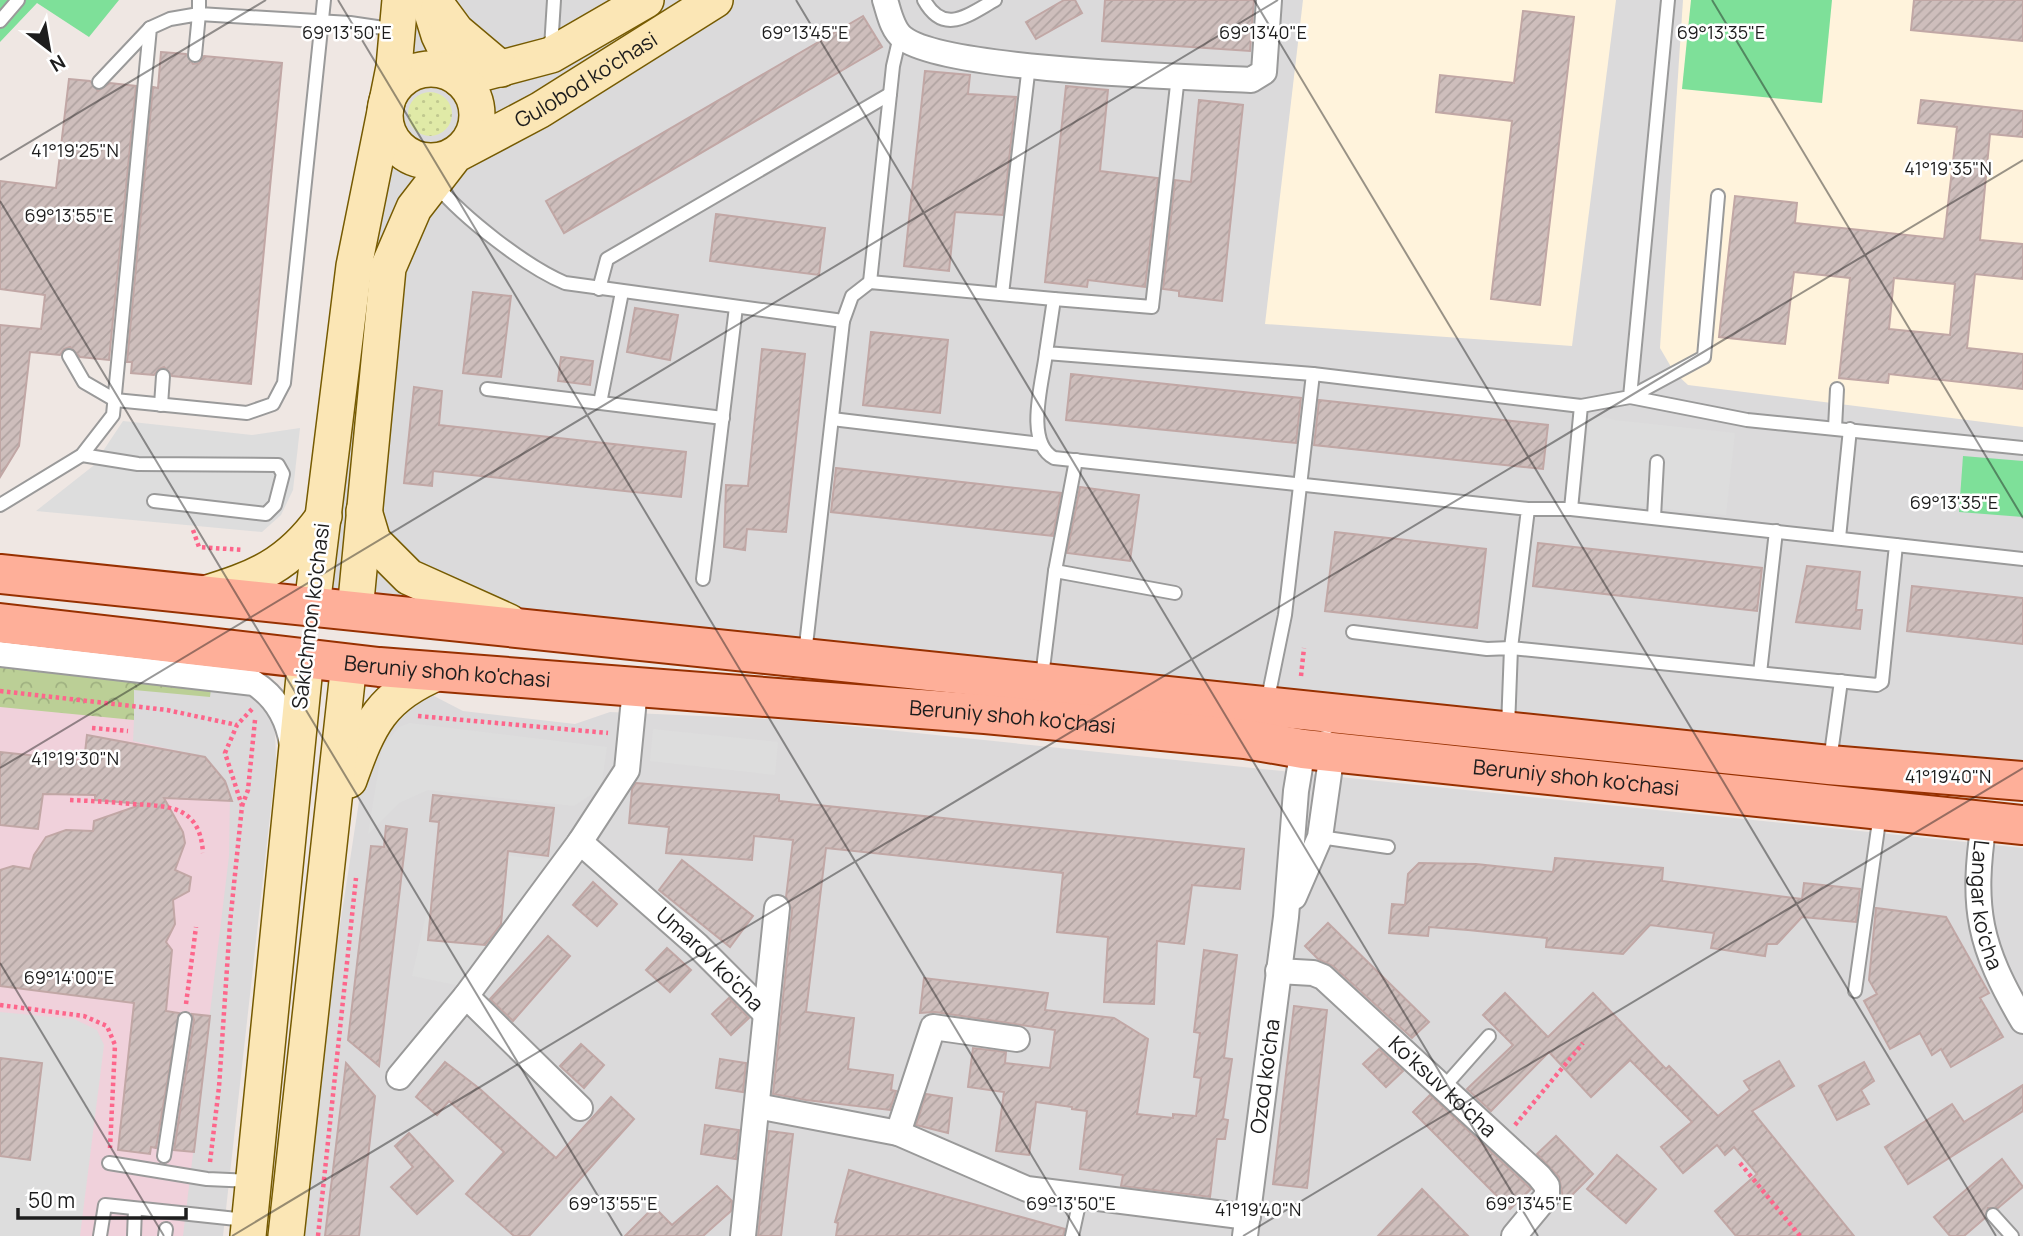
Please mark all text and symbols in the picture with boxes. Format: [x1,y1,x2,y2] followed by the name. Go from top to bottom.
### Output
[14,14,84,84] north arrow
[302,20,392,44] text: 69°13'50"E
[761,20,849,44] text: 69°13'45"E
[1219,20,1307,44] text: 69°13'40"E
[1677,20,1765,44] text: 69°13'35"E
[509,25,662,134] street label: Gulobod ko'chasi
[45,49,70,78] text: N
[31,138,119,162] text: 41°19'25"N
[1904,156,1992,180] text: 41°19'35"N
[24,203,114,227] text: 69°13'55"E
[1910,490,1998,514] text: 69°13'35"E
[285,521,335,711] street label: Sakichmon ko'chasi
[343,648,552,693] street label: Beruniy shoh ko'chasi
[908,693,1117,740] street label: Beruniy shoh ko'chasi
[31,746,119,770] text: 41°19'30"N
[1472,752,1681,802] street label: Beruniy shoh ko'chasi
[1905,764,1991,788] text: 41°19'40"N
[1965,839,2010,974] street label: Langar ko'cha
[650,900,770,1017] street label: Umarov ko'cha
[24,965,114,989] text: 69°14'00"E
[1243,1017,1286,1135] street label: Ozod ko'cha
[1383,1029,1503,1143] street label: Ko'ksuv ko'cha
[18,1176,186,1220] scale bar
[28,1186,75,1214] text: 50 m
[568,1191,658,1215] text: 69°13'55"E
[1026,1191,1116,1215] text: 69°13'50"E
[1485,1191,1573,1215] text: 69°13'45"E
[1215,1197,1301,1221] text: 41°19'40"N

